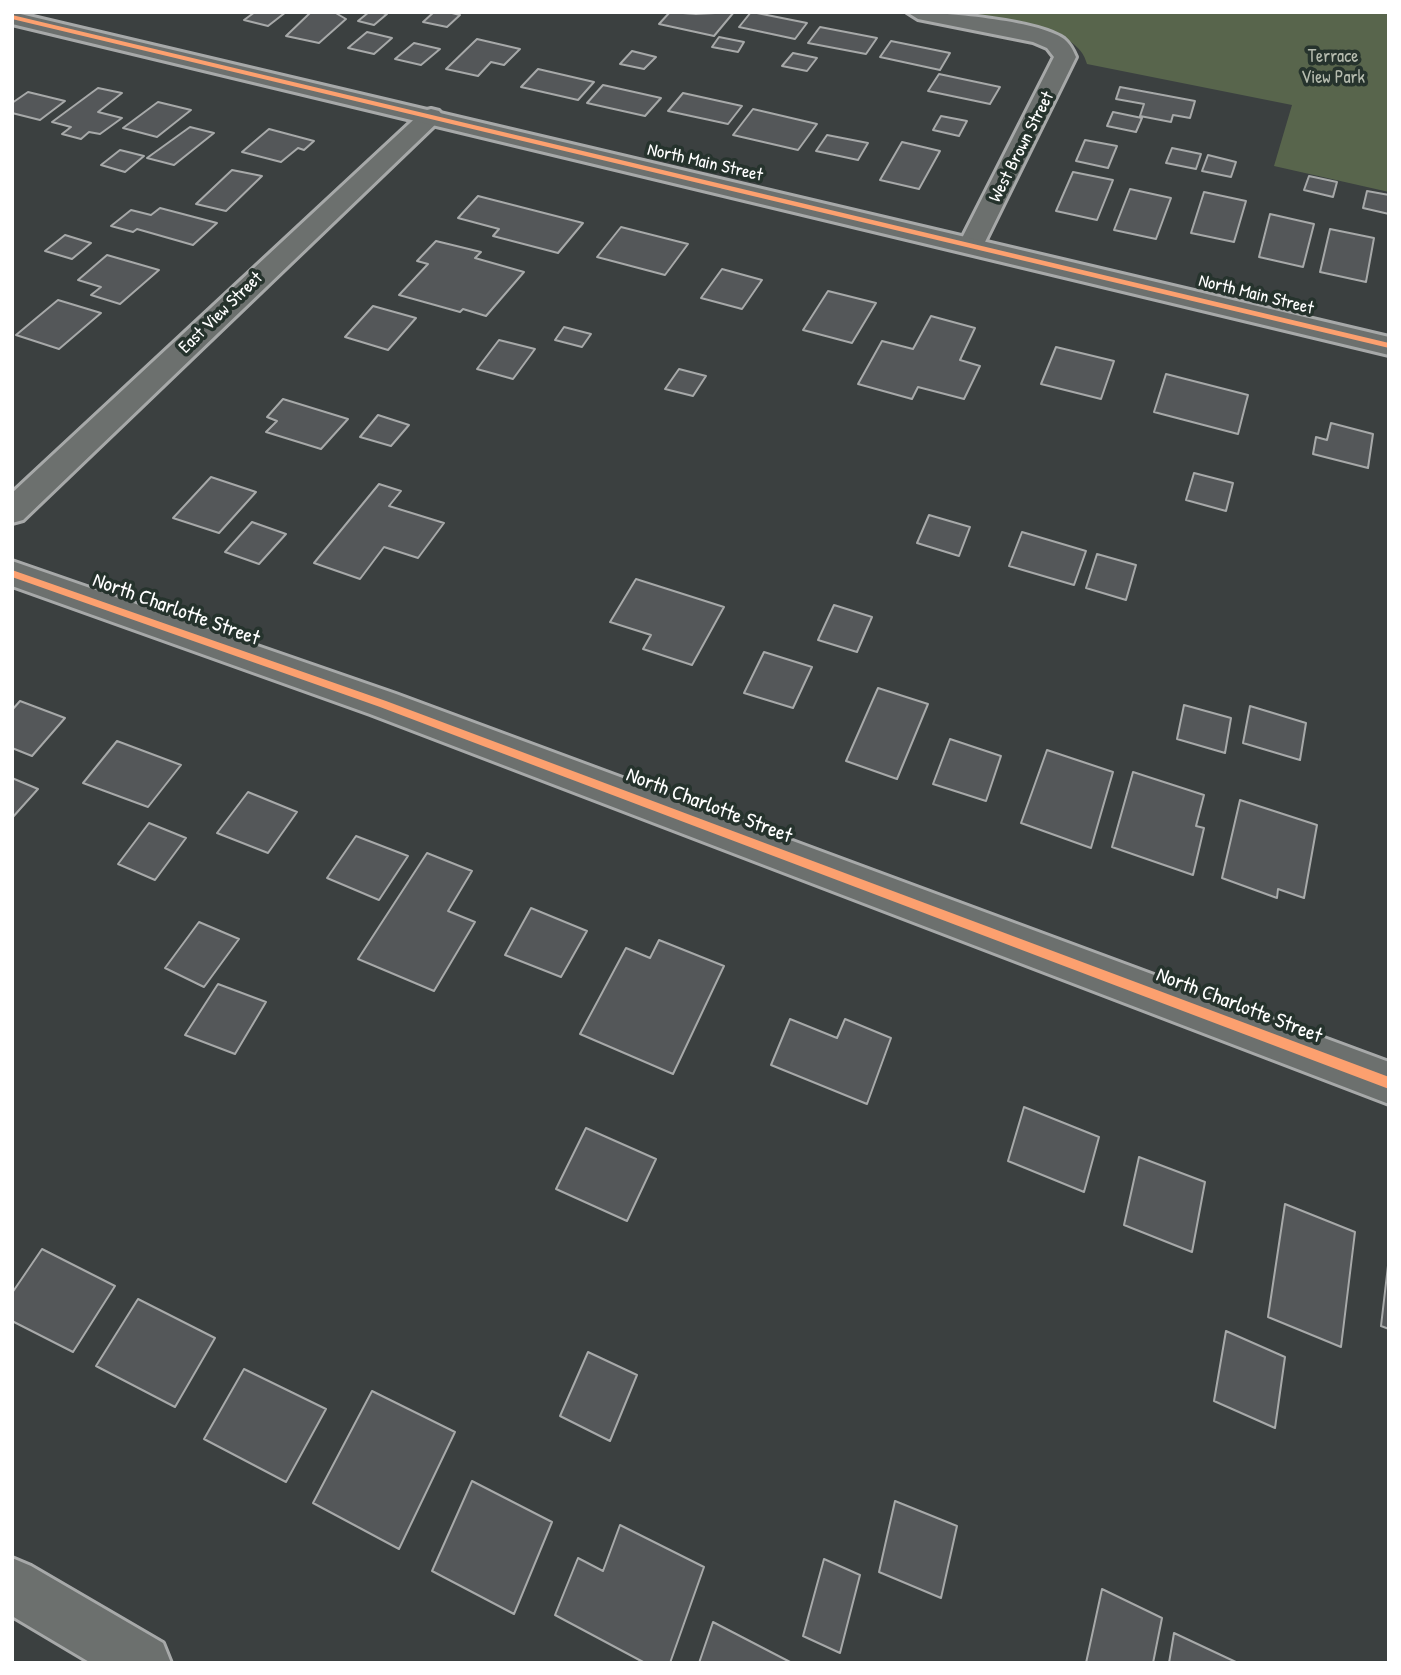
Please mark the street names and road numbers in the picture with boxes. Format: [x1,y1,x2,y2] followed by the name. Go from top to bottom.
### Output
[985,88,1059,206] street label: West Brown Street
[645,139,765,187] street label: North Main Street
[175,268,267,358] street label: East View Street
[1196,270,1316,320] street label: North Main Street
[89,568,263,652] street label: North Charlotte Street
[622,763,796,849] street label: North Charlotte Street
[1152,963,1326,1049] street label: North Charlotte Street

